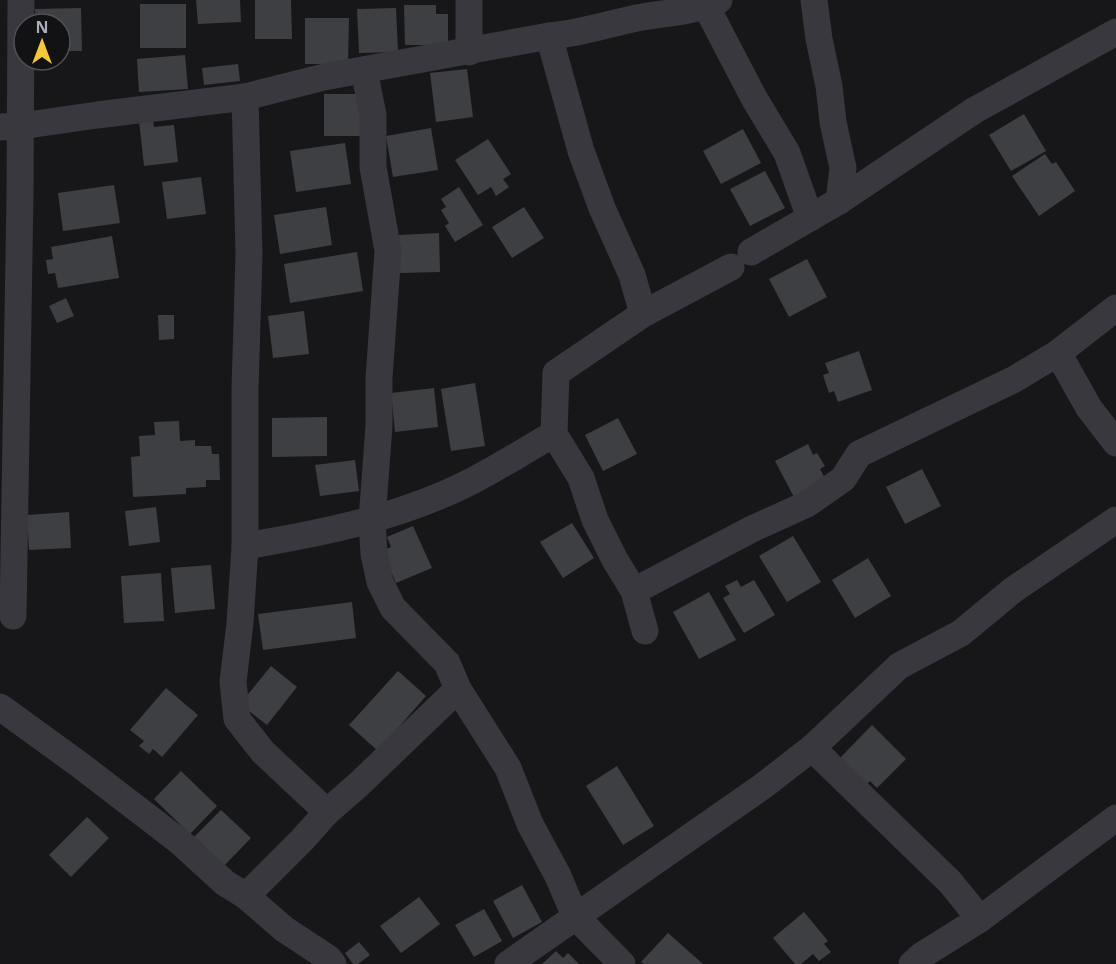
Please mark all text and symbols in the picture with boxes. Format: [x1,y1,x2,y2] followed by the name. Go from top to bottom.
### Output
[12,12,72,72] north arrow
[35,16,49,38] text: N

